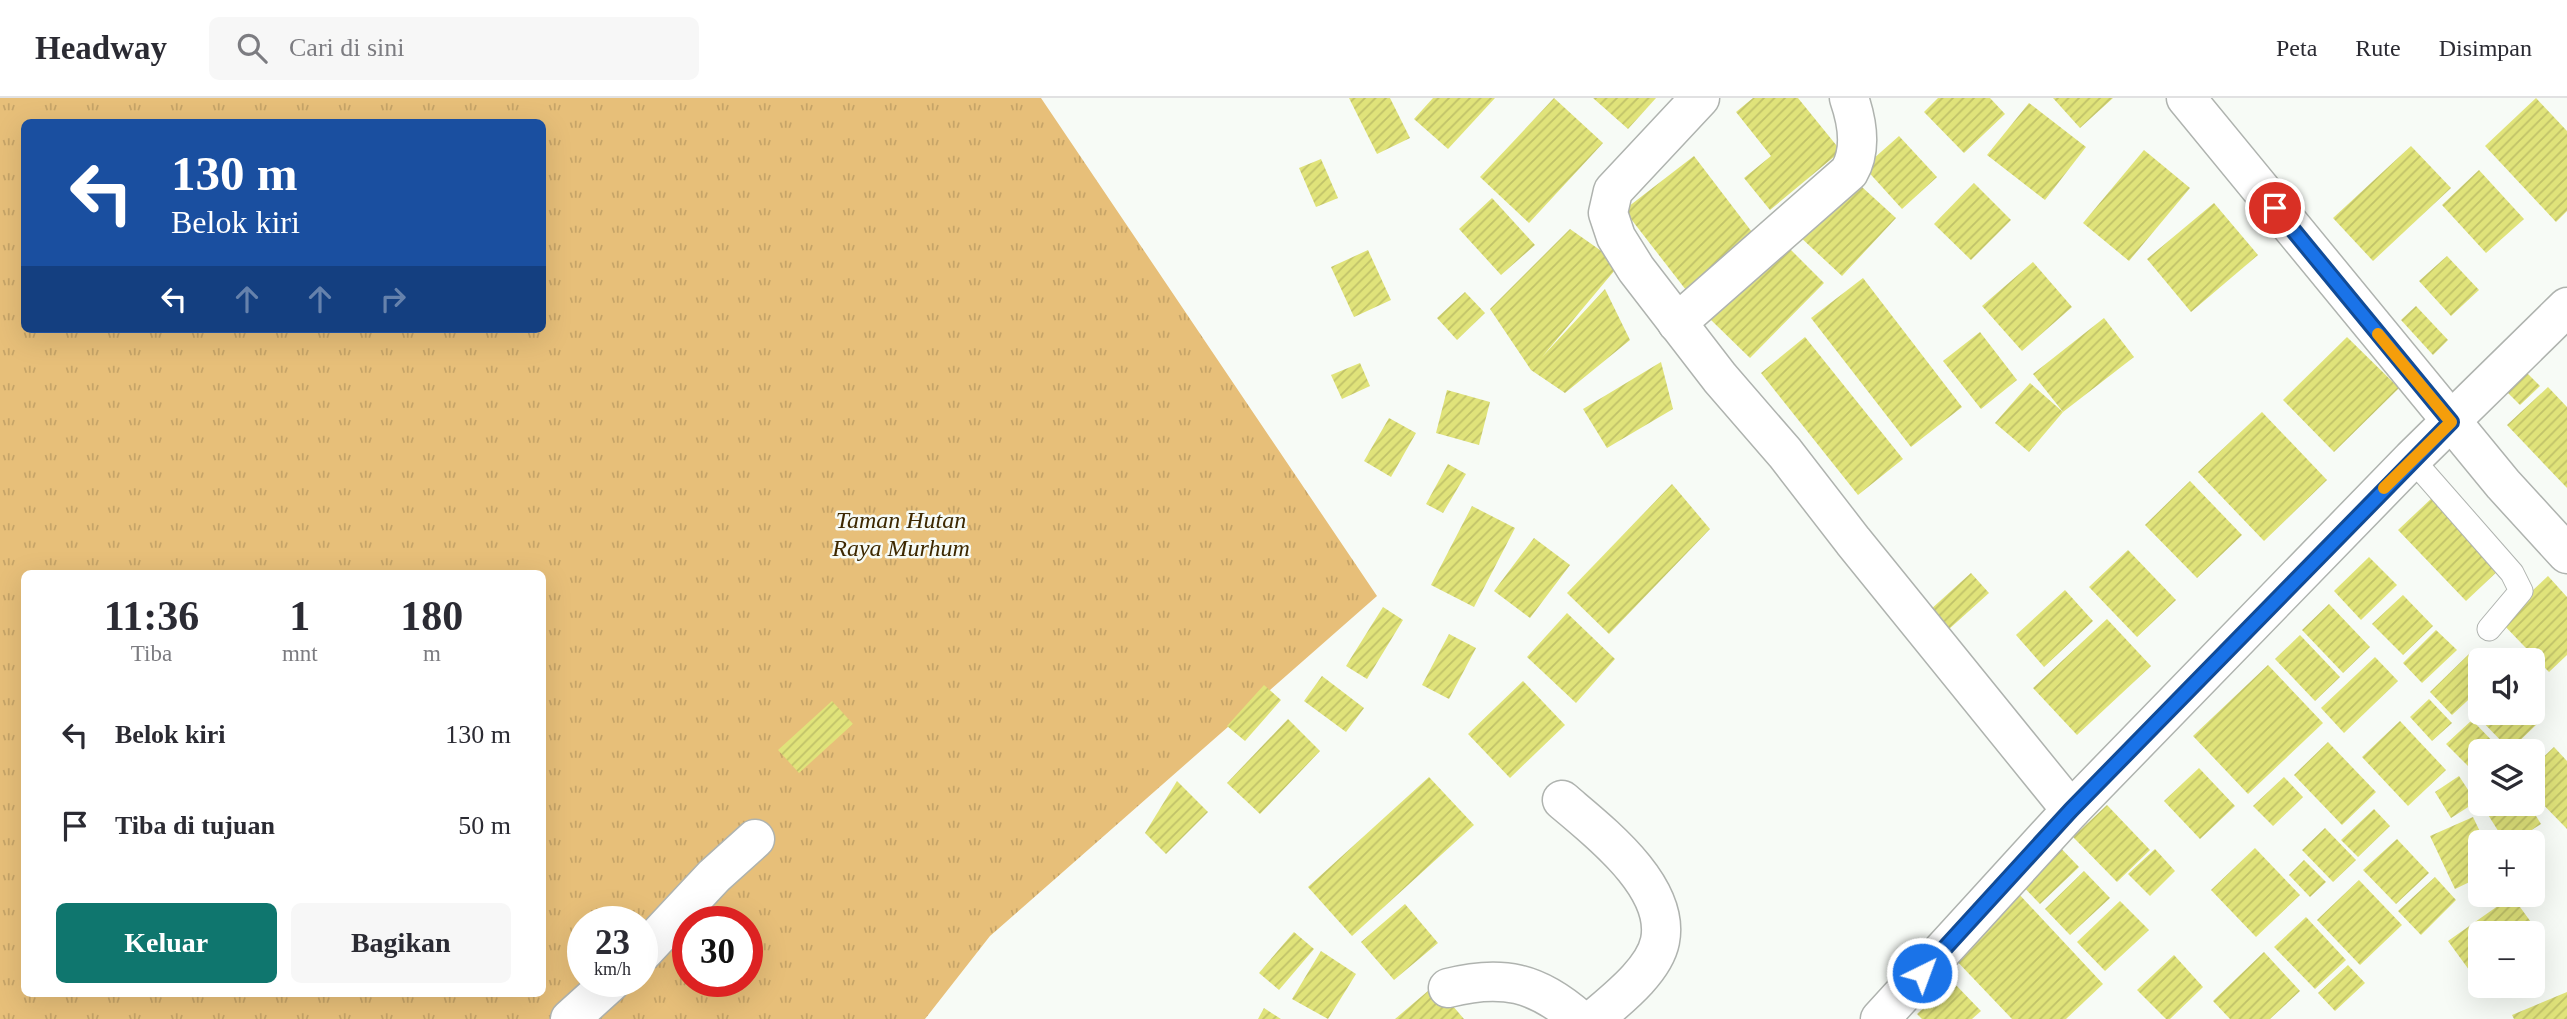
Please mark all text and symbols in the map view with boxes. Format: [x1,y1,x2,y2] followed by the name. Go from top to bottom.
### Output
[209,17,699,80] search box
[233,29,271,67] icon: search
[35,30,167,66] text: Headway
[289,33,405,62] text: Cari di sini
[2276,35,2317,61] text: Peta
[2355,35,2401,61] text: Rute
[2439,35,2532,61] text: Disimpan
[171,146,298,201] text: 130 m
[56,147,147,238] icon: left
[2245,178,2305,238] pin
[2256,189,2294,227] icon: arrive
[171,204,300,240] text: Belok kiri
[155,280,193,318] icon: left
[228,280,266,318] icon: ahead
[301,280,339,318] icon: ahead
[374,280,412,318] icon: right
[831,507,970,561] park label: Taman Hutan Raya Murhum
[104,593,199,639] text: 11:36
[289,593,310,639] text: 1
[400,593,463,639] text: 180
[131,641,172,666] text: Tiba
[282,641,318,666] text: mnt
[423,641,441,666] text: m
[2468,648,2545,998] map controls
[2468,648,2545,725] button: sound
[56,716,94,754] icon: left
[115,720,226,749] text: Belok kiri
[445,720,511,749] text: 130 m
[2468,739,2545,816] button: layers
[56,807,94,845] icon: arrive
[115,811,275,840] text: Tiba di tujuan
[458,811,511,840] text: 50 m
[2468,830,2545,907] button: +
[56,903,277,983] button: Keluar
[291,903,511,983] button: Bagikan
[672,906,763,997] speed limit sign: 30
[2468,921,2545,998] button: −
[595,923,630,962] text: 23
[1885,936,1959,1010] position arrow
[594,959,631,979] text: km/h

